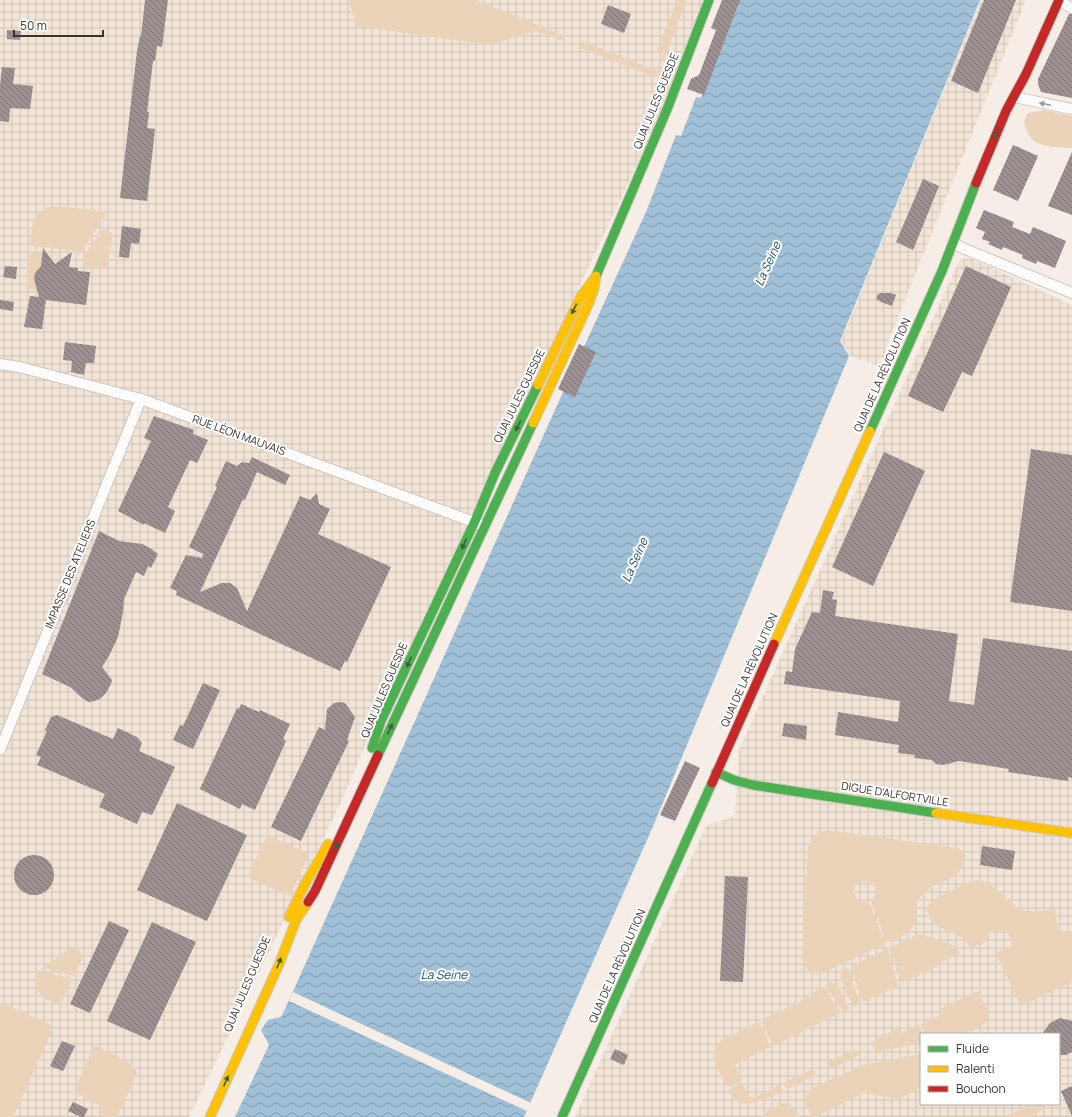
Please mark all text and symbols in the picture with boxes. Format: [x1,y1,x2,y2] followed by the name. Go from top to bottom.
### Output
[14,12,103,38] scale bar
[20,17,47,34] text: 50 m
[629,51,682,151] street label: QUAI JULES GUESDE
[1039,100,1052,106] one-way arrow
[993,128,999,140] one-way arrow
[750,238,785,289] water label: La Seine
[571,303,578,314] one-way arrow
[850,315,913,434] street label: QUAI DE LA RÉVOLUTION
[489,346,548,445] street label: QUAI JULES GUESDE
[190,411,288,458] street label: RUE LÉON MAUVAIS
[515,420,521,431] one-way arrow
[41,517,98,631] street label: IMPASSE DES ATELIERS
[617,534,652,585] water label: La Seine
[461,538,467,549] one-way arrow
[717,610,780,729] street label: QUAI DE LA RÉVOLUTION
[357,640,410,740] street label: QUAI JULES GUESDE
[406,656,412,667] one-way arrow
[388,722,394,734] one-way arrow
[840,778,950,809] street label: DIGUE D'ALFORTVILLE
[333,841,339,852] one-way arrow
[585,906,648,1025] street label: QUAI DE LA RÉVOLUTION
[220,934,273,1034] street label: QUAI JULES GUESDE
[276,957,283,969] one-way arrow
[421,966,468,983] water label: La Seine
[920,1033,1060,1105] legend
[956,1040,989,1057] text: Fluide
[956,1060,995,1077] text: Ralenti
[223,1076,229,1087] one-way arrow
[956,1080,1006,1097] text: Bouchon

